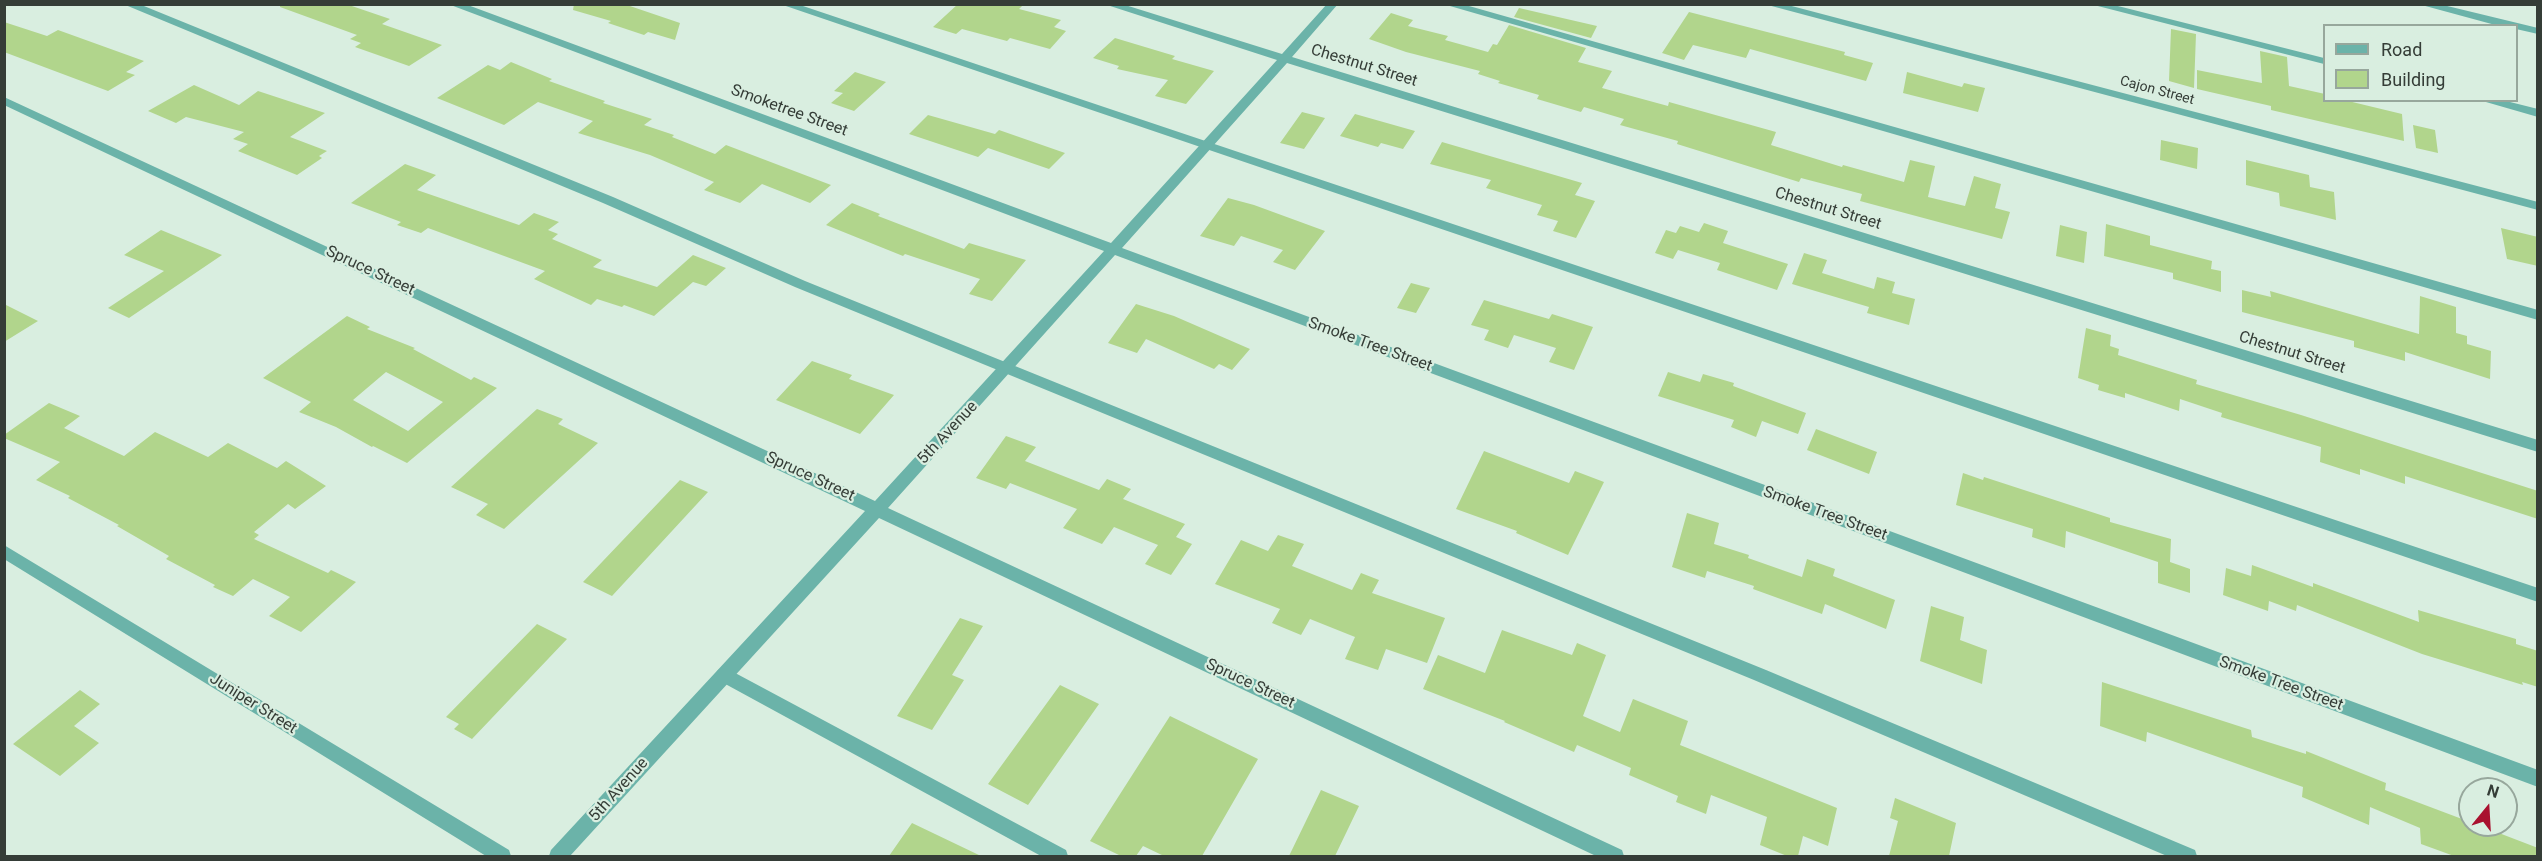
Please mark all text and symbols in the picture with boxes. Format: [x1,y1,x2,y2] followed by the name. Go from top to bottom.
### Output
[2323,24,2518,102] legend
[2381,39,2422,60] text: Road
[1308,41,1420,91] street label: Chestnut Street
[2381,69,2445,90] text: Building
[2118,73,2196,109] street label: Cajon Street
[728,81,850,141] street label: Smoketree Street
[1772,184,1884,234] street label: Chestnut Street
[323,242,417,300] street label: Spruce Street
[1305,314,1435,376] street label: Smoke Tree Street
[2236,328,2348,378] street label: Chestnut Street
[914,397,982,469] street label: 5th Avenue
[763,448,857,506] street label: Spruce Street
[1760,483,1890,545] street label: Smoke Tree Street
[2216,653,2346,715] street label: Smoke Tree Street
[1203,655,1297,713] street label: Spruce Street
[206,670,300,738] street label: Juniper Street
[585,754,653,826] street label: 5th Avenue
[2458,777,2518,837] north arrow
[2485,781,2501,802] text: N

